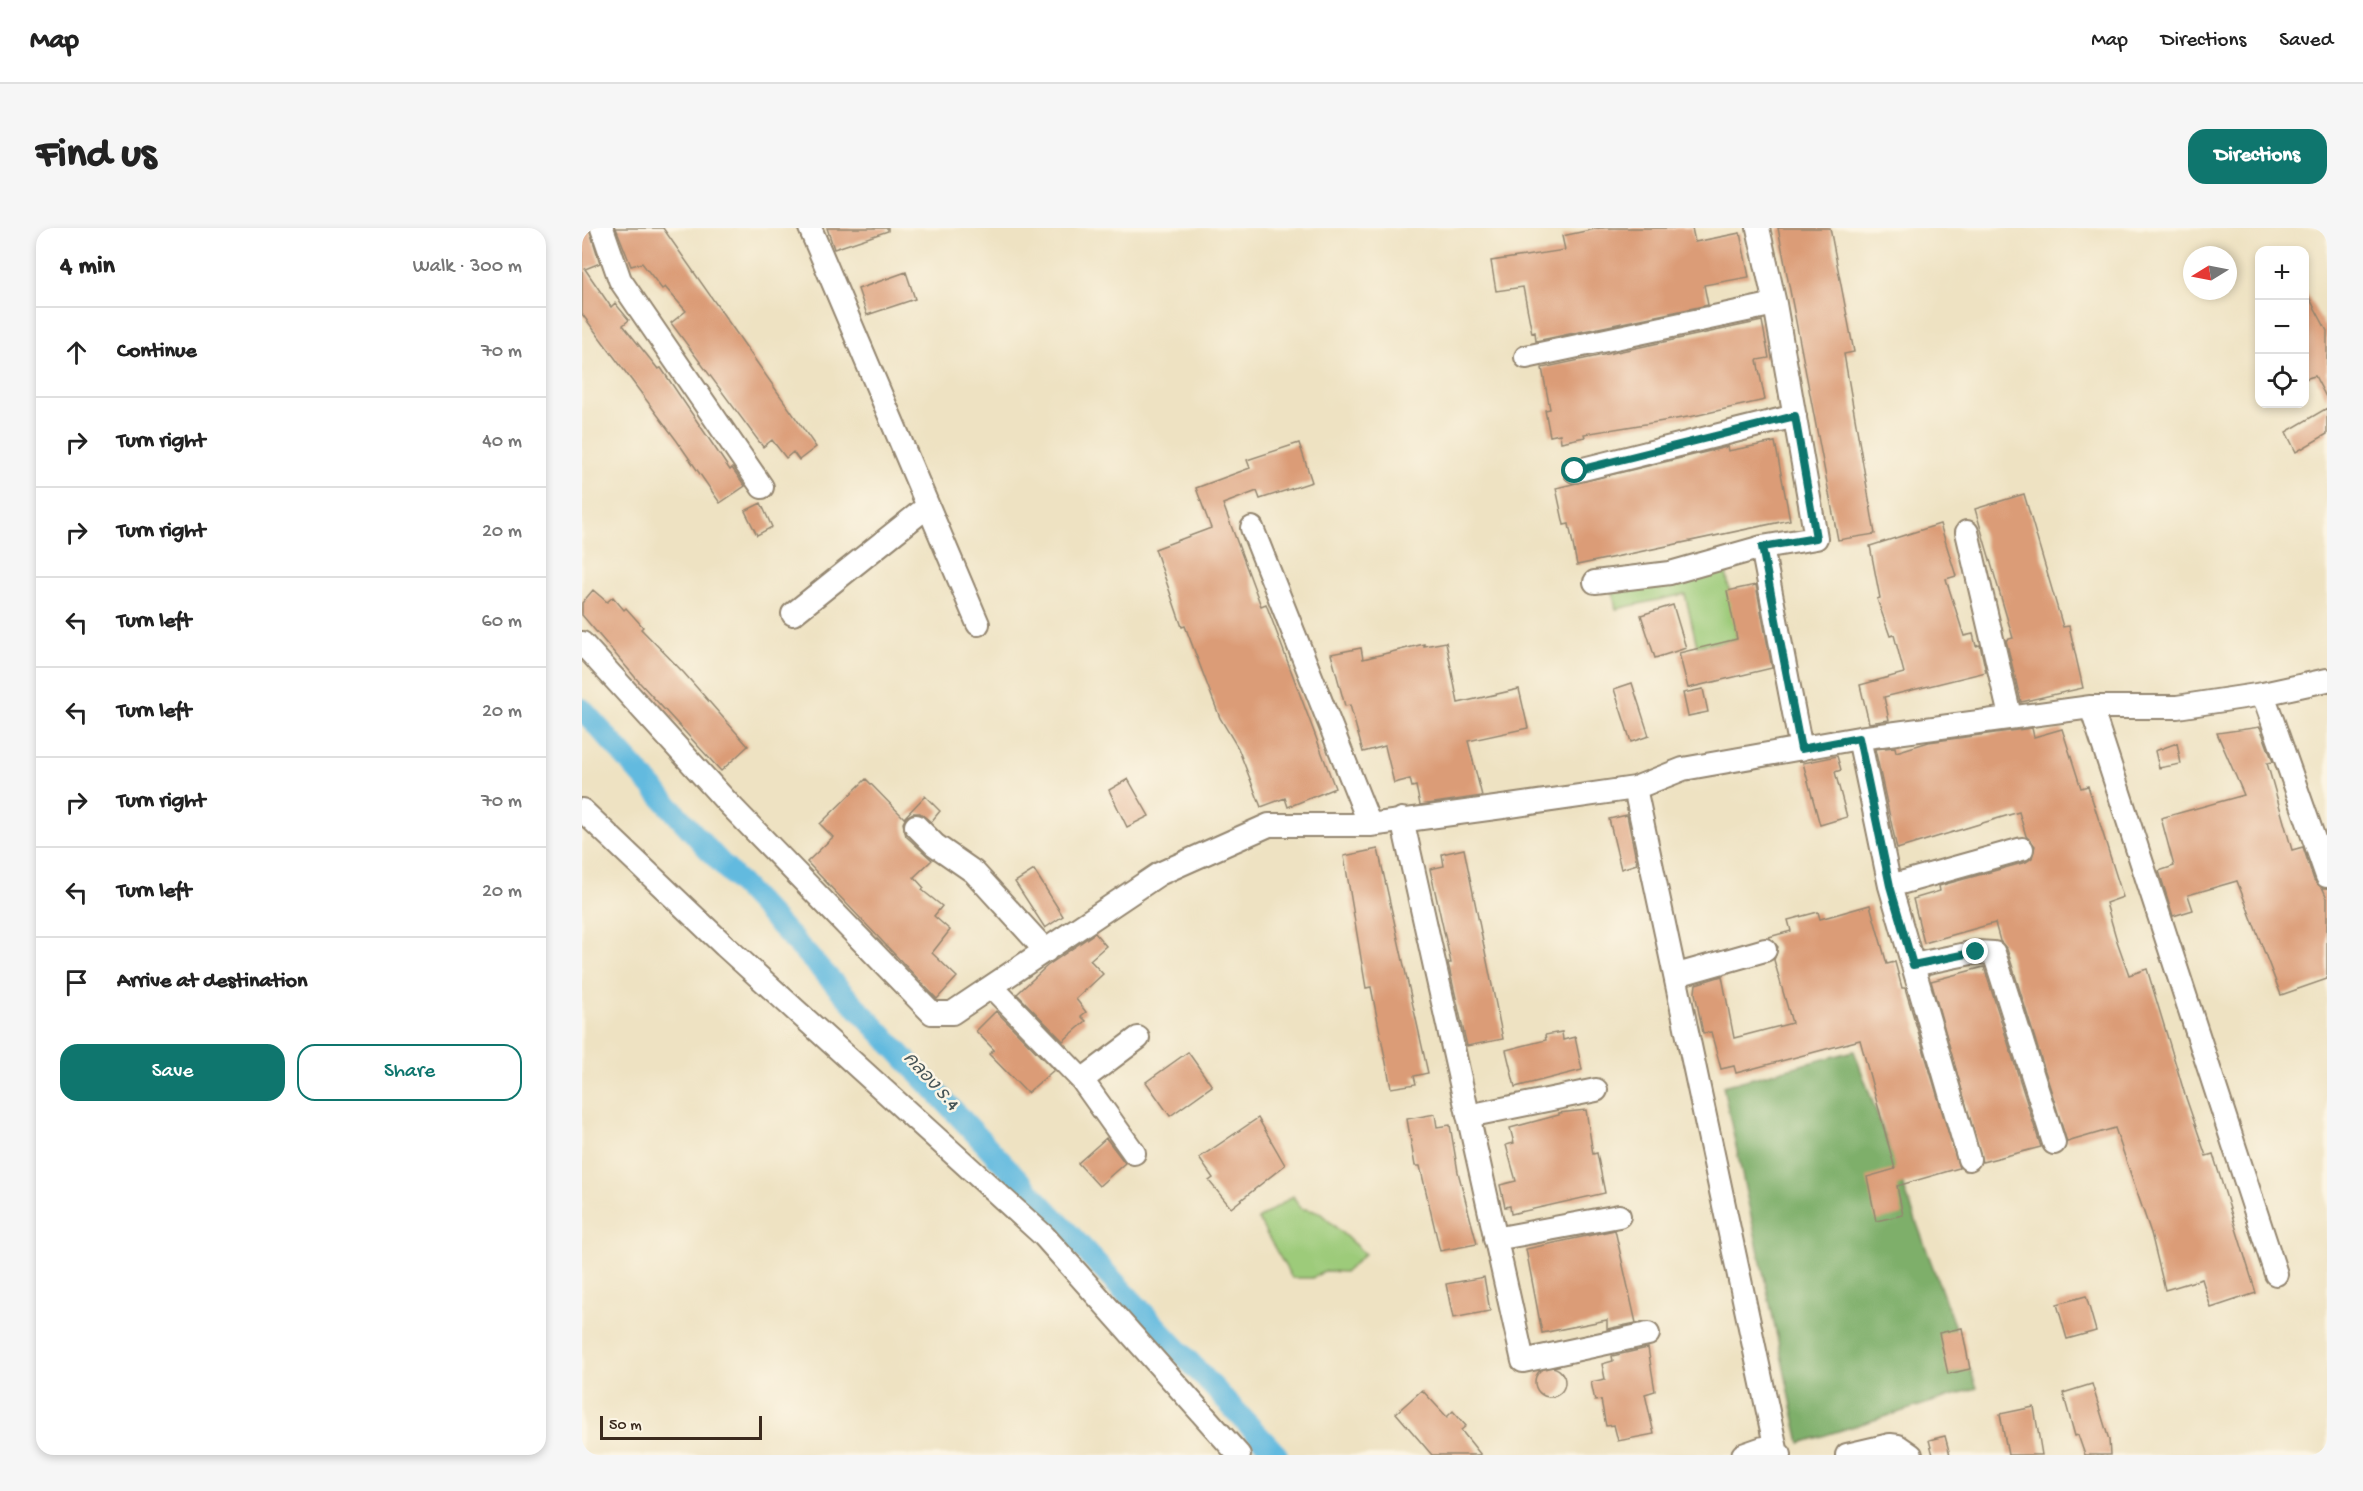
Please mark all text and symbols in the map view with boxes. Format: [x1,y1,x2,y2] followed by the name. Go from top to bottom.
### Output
[30,25,79,58] text: Map
[2091,29,2128,54] text: Map
[2161,29,2246,54] text: Directions
[2279,29,2333,54] text: Saved
[2188,129,2327,184] button: Directions
[36,132,156,181] text: Find us
[2183,246,2237,300] north arrow
[2255,246,2309,408] map controls
[2255,246,2309,300] button: +
[60,252,115,283] text: 4 min
[413,256,522,279] text: Walk · 300 m
[2255,300,2309,354] button: −
[60,336,93,369] icon: ahead
[117,339,197,365] text: Continue
[481,341,522,364] text: 70 m
[2255,354,2309,408] button: locate
[60,426,93,459] icon: right
[117,429,205,455] text: Turn right
[482,431,522,454] text: 40 m
[1561,457,1587,483] route start
[60,516,93,549] icon: right
[117,519,205,545] text: Turn right
[482,521,522,544] text: 20 m
[60,606,93,639] icon: left
[117,609,191,635] text: Turn left
[482,611,522,634] text: 60 m
[60,696,93,729] icon: left
[117,699,191,725] text: Turn left
[482,701,522,724] text: 20 m
[60,786,93,819] icon: right
[117,789,205,815] text: Turn right
[481,791,522,814] text: 70 m
[60,876,93,909] icon: left
[117,879,191,905] text: Turn left
[482,881,522,904] text: 20 m
[1962,938,1988,964] route end
[60,966,93,999] icon: arrive
[117,969,307,995] text: Arrive at destination
[60,1044,285,1101] button: Save
[297,1044,522,1101] button: Share
[898,1049,962,1116] water label: คลอง ร.4
[600,1413,762,1440] scale bar
[609,1417,642,1436] text: 50 m

